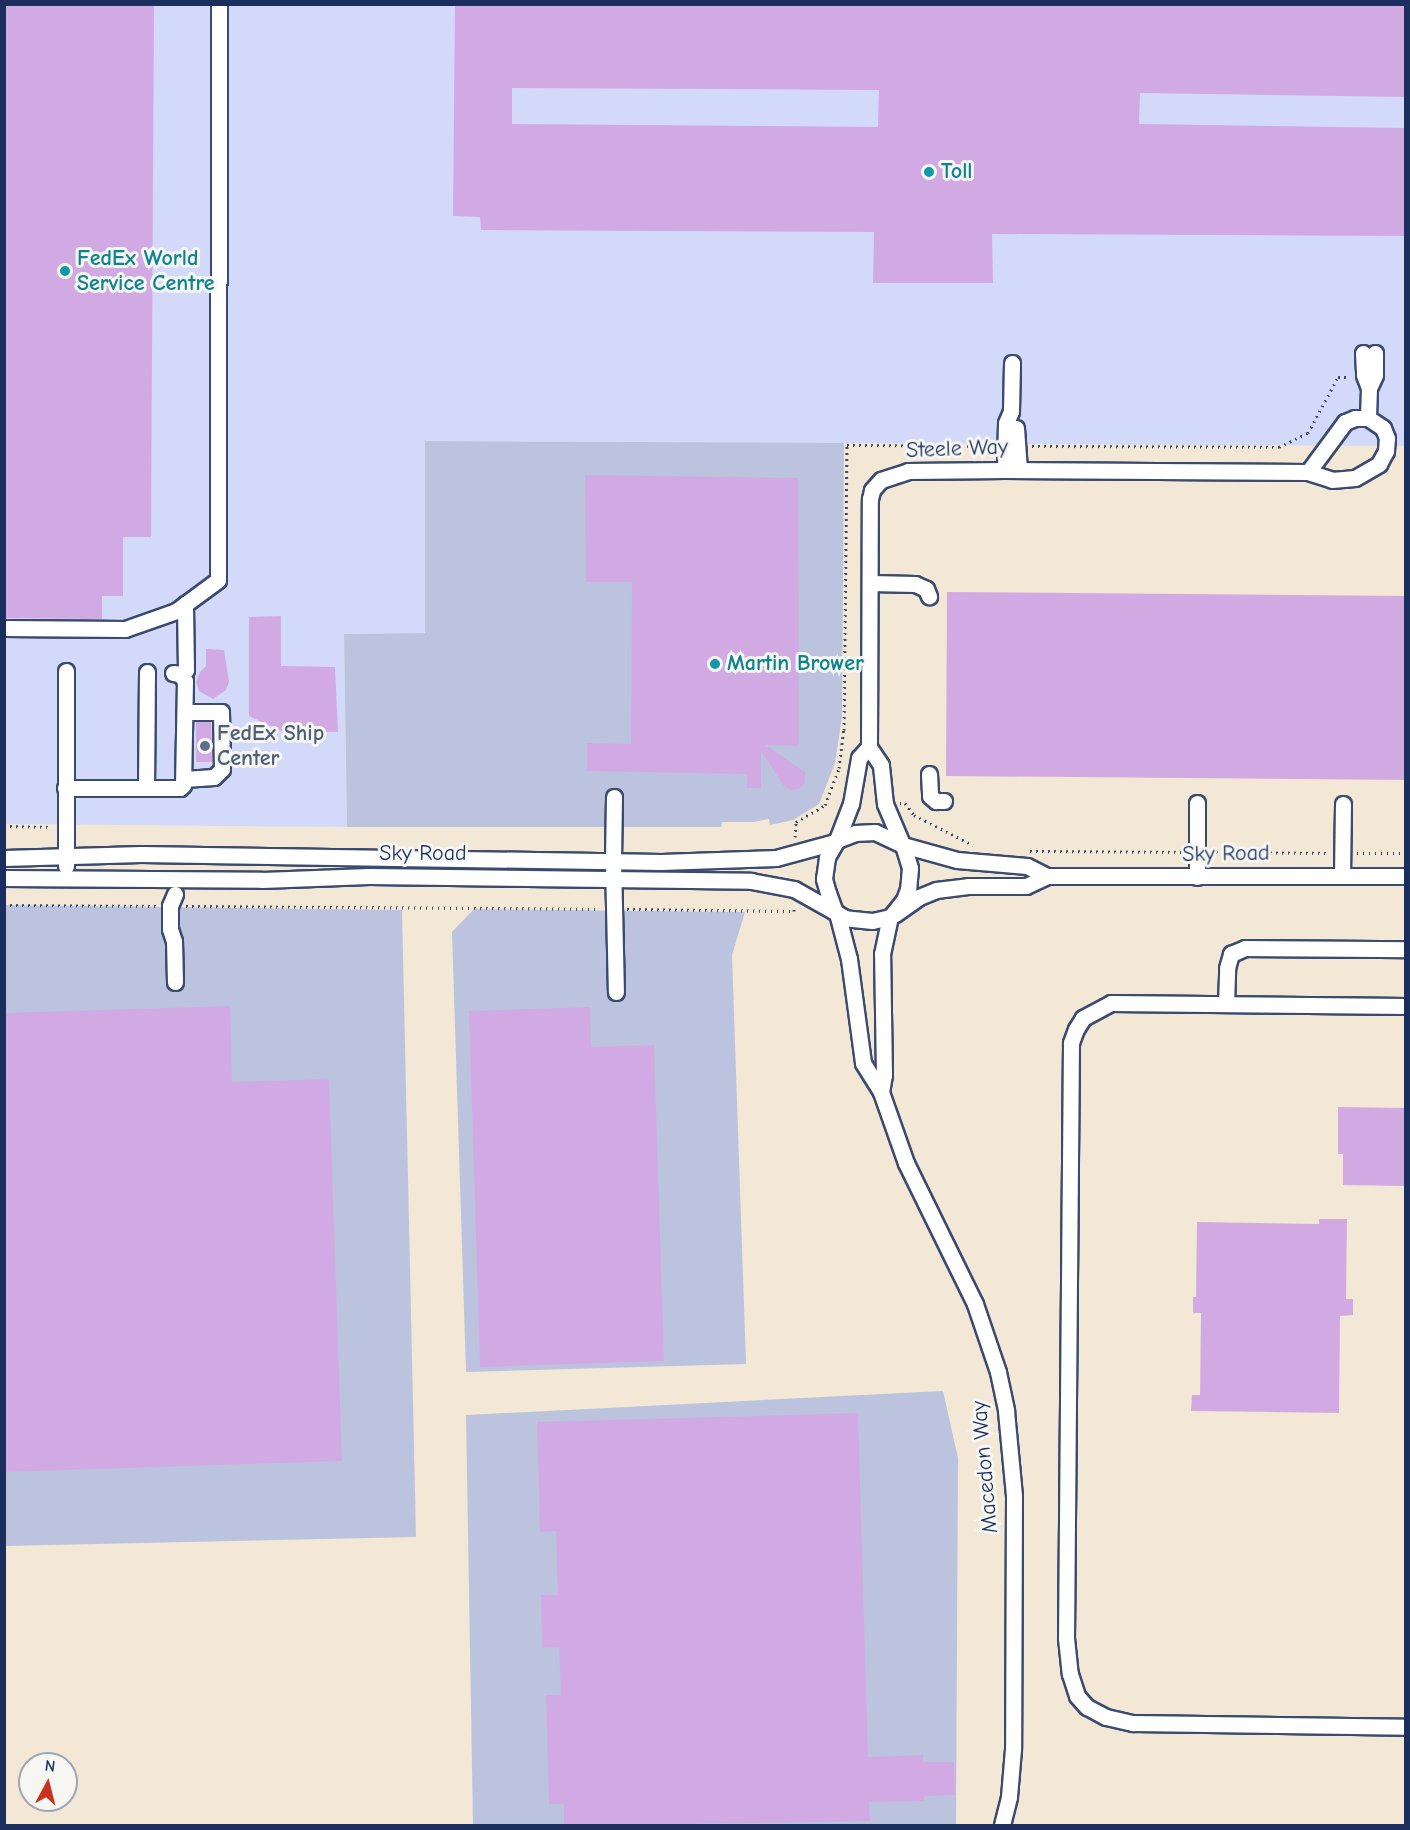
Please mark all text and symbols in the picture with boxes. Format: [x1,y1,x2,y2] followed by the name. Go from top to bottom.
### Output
[941,159,973,185] place label: Toll
[922,165,936,179] marker: Toll
[77,245,215,296] place label: FedEx World Service Centre
[58,264,72,278] marker: FedEx World Service Centre
[906,434,1008,464] street label: Steele Way
[727,651,864,677] place label: Martin Brower
[708,657,722,671] marker: Martin Brower
[217,720,324,772] place label: FedEx Ship Center
[198,739,212,753] marker: FedEx Ship Center
[1182,840,1270,868] street label: Sky Road
[379,841,467,867] street label: Sky Road
[966,1400,1004,1534] street label: Macedon Way
[18,1752,78,1812] north arrow
[44,1757,56,1776] text: N

